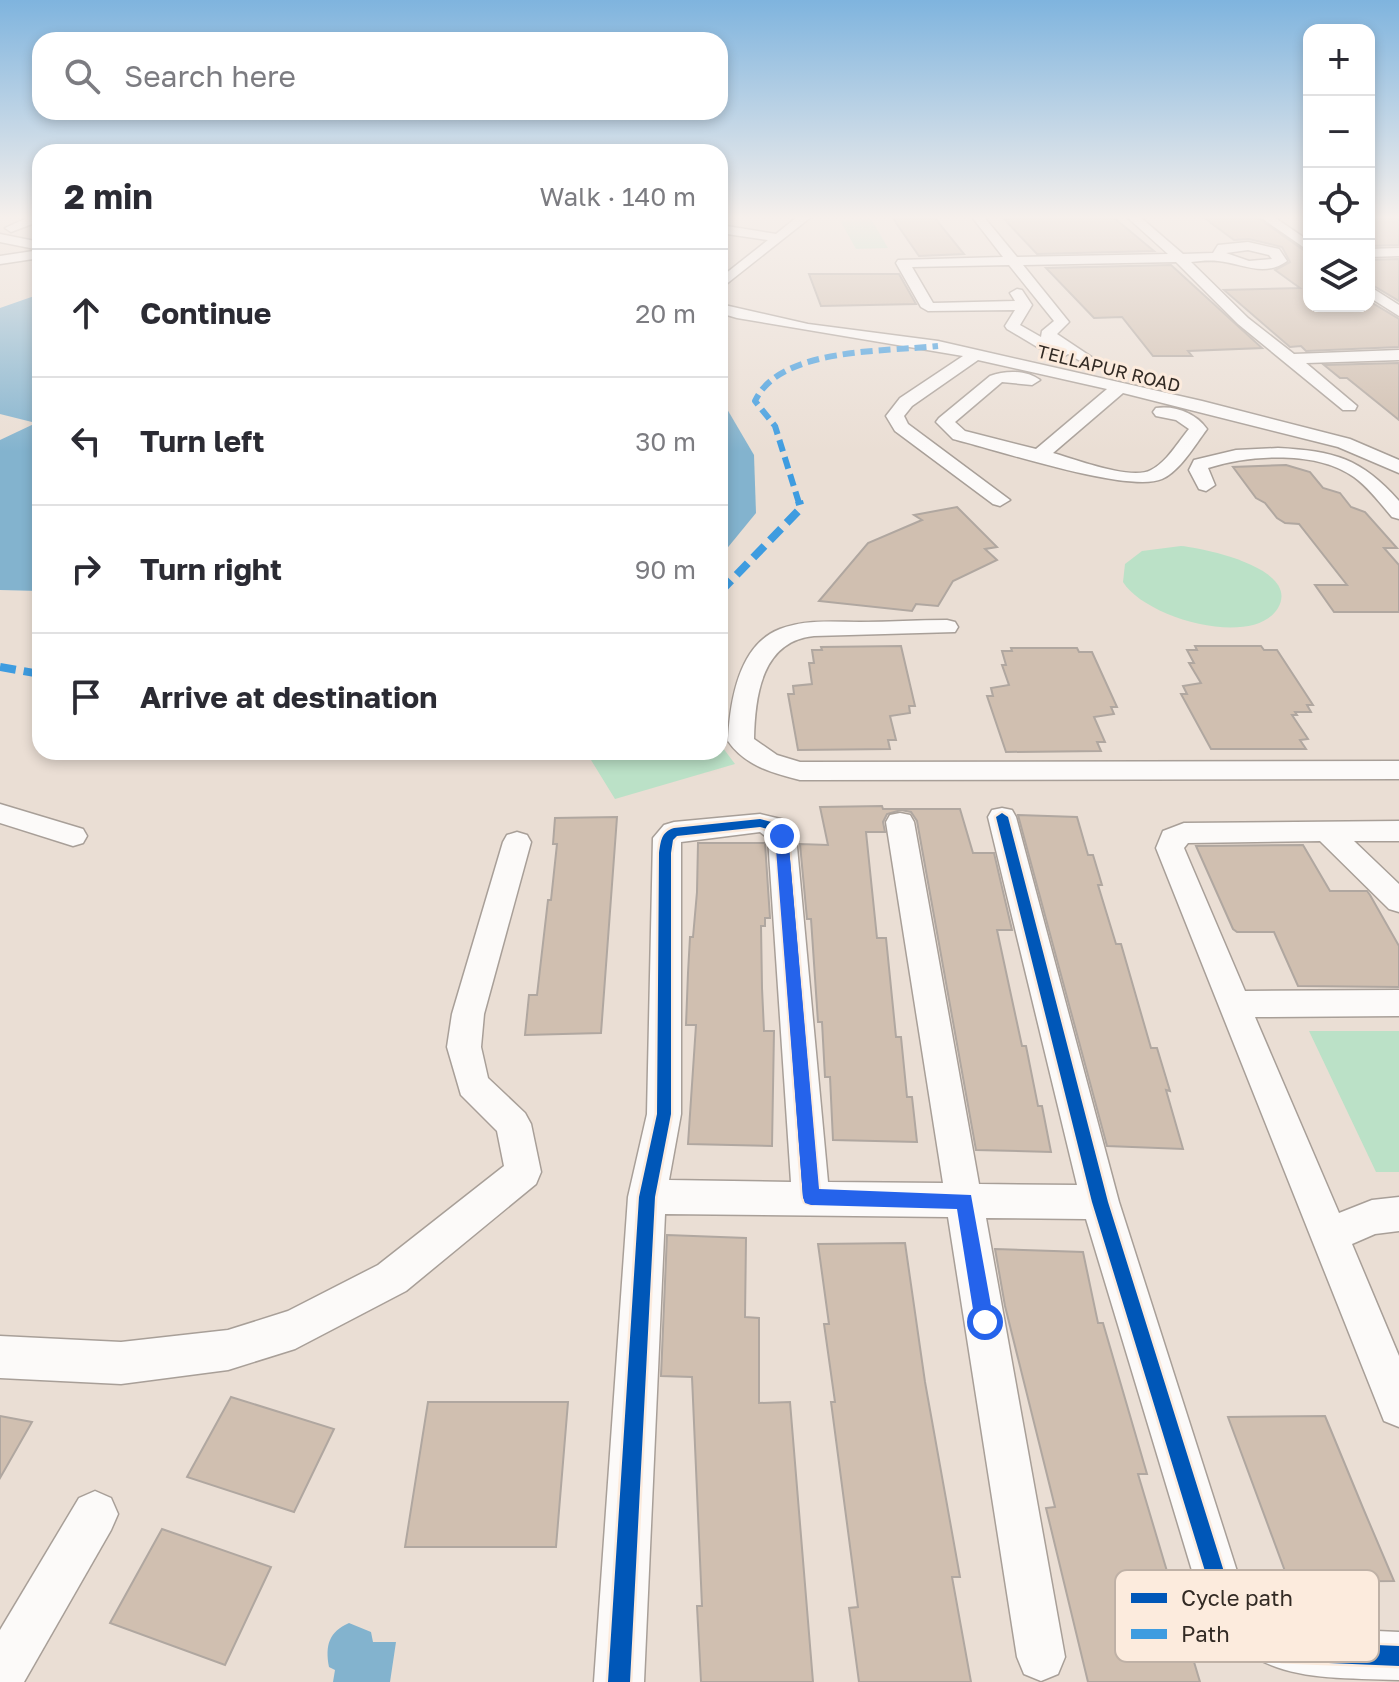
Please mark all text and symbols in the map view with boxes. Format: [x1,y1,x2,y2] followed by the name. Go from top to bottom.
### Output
[1303,24,1375,312] map controls
[1303,24,1375,96] button: +
[32,32,728,120] search box
[60,54,104,98] icon: search
[124,58,296,94] text: Search here
[1303,96,1375,168] button: −
[1303,168,1375,240] button: locate
[64,176,153,216] text: 2 min
[539,181,696,212] text: Walk · 140 m
[1303,240,1375,312] button: layers
[64,291,108,335] icon: ahead
[140,295,271,331] text: Continue
[635,298,696,329] text: 20 m
[1035,340,1183,396] street label: TELLAPUR ROAD
[64,419,108,463] icon: left
[140,423,265,459] text: Turn left
[635,426,696,457] text: 30 m
[64,547,108,591] icon: right
[140,551,282,587] text: Turn right
[635,554,696,585] text: 90 m
[64,675,108,719] icon: arrive
[140,679,437,715] text: Arrive at destination
[764,818,800,854] route end
[967,1304,1003,1340] route start
[1115,1570,1379,1662] legend
[1181,1584,1293,1611] text: Cycle path
[1181,1620,1230,1647] text: Path

